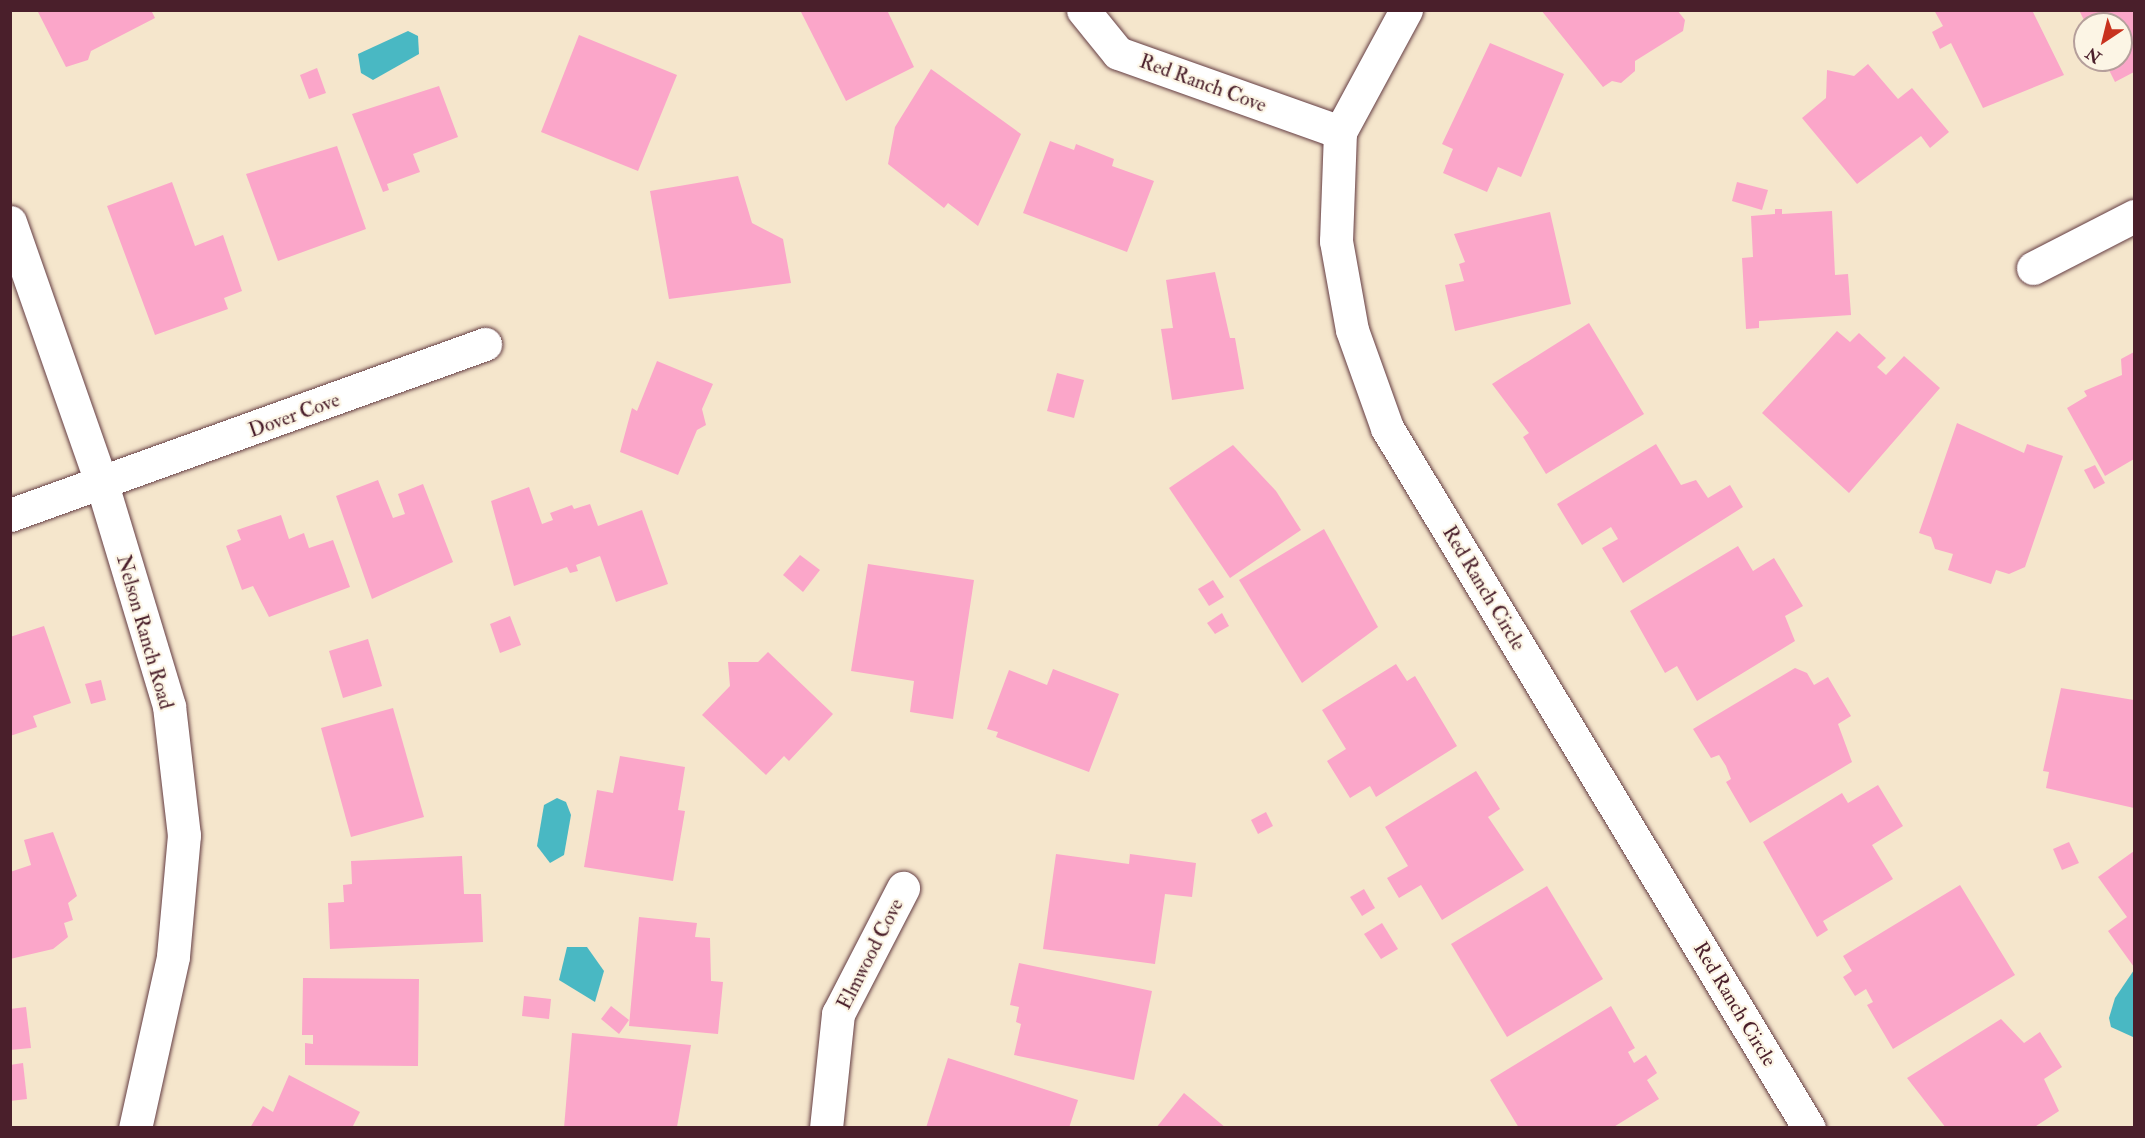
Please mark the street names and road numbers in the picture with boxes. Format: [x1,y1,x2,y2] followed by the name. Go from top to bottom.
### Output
[1136,49,1270,117] street label: Red Ranch Cove
[245,387,343,443] street label: Dover Cove
[1437,521,1531,655] street label: Red Ranch Circle
[112,552,178,712] street label: Nelson Ranch Road
[832,895,908,1013] street label: Elmwood Cove
[1688,937,1782,1071] street label: Red Ranch Circle

